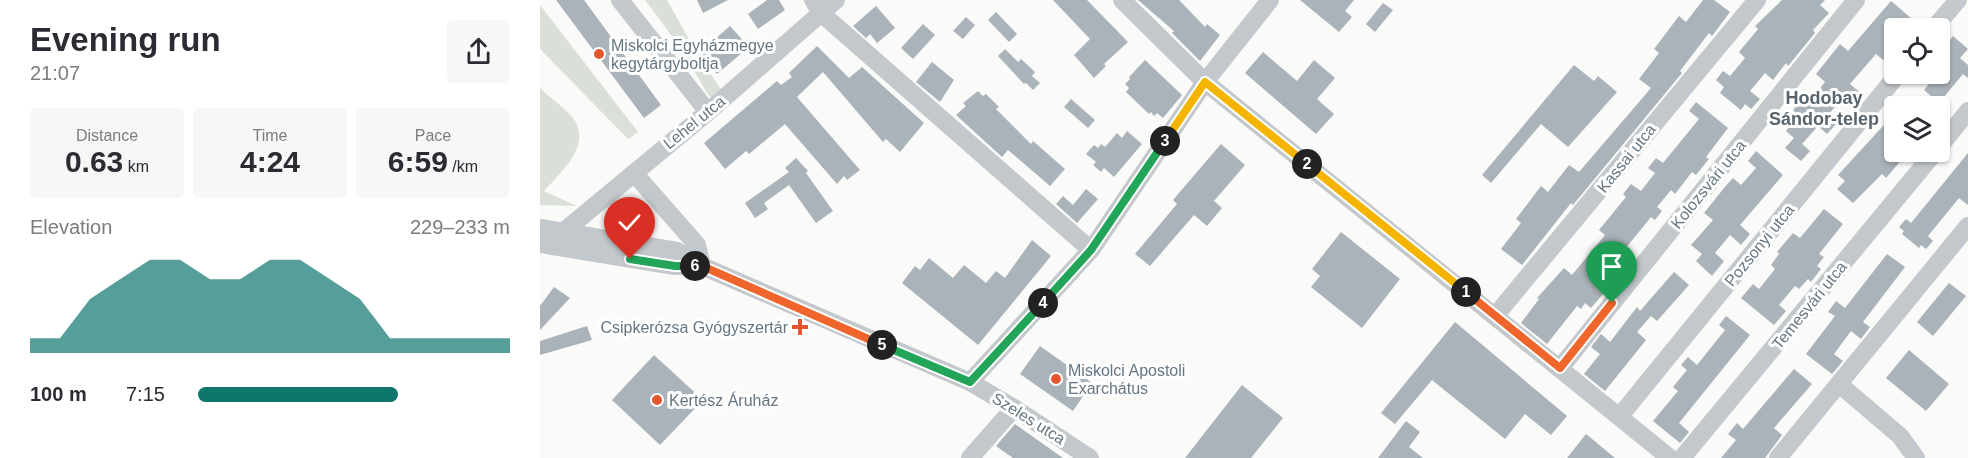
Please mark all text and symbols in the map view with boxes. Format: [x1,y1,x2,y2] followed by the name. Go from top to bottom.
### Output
[1884,18,1950,162] map controls
[1884,18,1950,84] button: locate
[447,20,510,83] button: share
[30,21,221,58] text: Evening run
[611,37,774,72] place label: Miskolci Egyházmegye kegytárgyboltja
[592,47,606,61] marker: Miskolci Egyházmegye kegytárgyboltja
[30,62,80,84] text: 21:07
[1769,88,1879,129] district label: Hodobay Sándor-telep
[660,92,728,152] street label: Lehel utca
[1884,96,1950,162] button: layers
[1594,121,1659,196] street label: Kassai utca
[1150,126,1180,156] pin: 3
[76,127,138,144] text: Distance
[253,127,287,144] text: Time
[415,127,451,144] text: Pace
[1161,132,1169,149] text: 3
[1668,137,1749,232] street label: Kolozsvári utca
[65,145,123,178] text: 0.63
[240,145,300,178] text: 4:24
[388,145,448,178] text: 6:59
[1292,149,1322,179] pin: 2
[1303,155,1311,172] text: 2
[123,158,149,175] text: km
[448,158,478,175] text: /km
[604,197,655,259] pin
[1721,201,1797,289] street label: Pozsonyi utca
[613,206,646,239] icon: check
[30,216,112,238] text: Elevation
[410,216,510,238] text: 229–233 m
[1586,241,1637,303] pin
[1595,250,1628,283] icon: arrive
[680,251,710,281] pin: 6
[691,257,699,274] text: 6
[1769,258,1850,352] street label: Temesvári utca
[1451,277,1481,307] pin: 1
[1462,283,1470,300] text: 1
[1028,288,1058,318] pin: 4
[1039,294,1047,311] text: 4
[600,319,789,336] place label: Csipkerózsa Gyógyszertár
[793,320,807,334] marker: Csipkerózsa Gyógyszertár
[867,330,897,360] pin: 5
[878,336,886,353] text: 5
[1068,362,1185,397] place label: Miskolci Apostoli Exarchátus
[1049,372,1063,386] marker: Miskolci Apostoli Exarchátus
[30,383,87,405] text: 100 m
[126,383,165,405] text: 7:15
[989,389,1068,448] street label: Szeles utca
[669,391,778,409] place label: Kertész Áruház
[650,393,664,407] marker: Kertész Áruház

